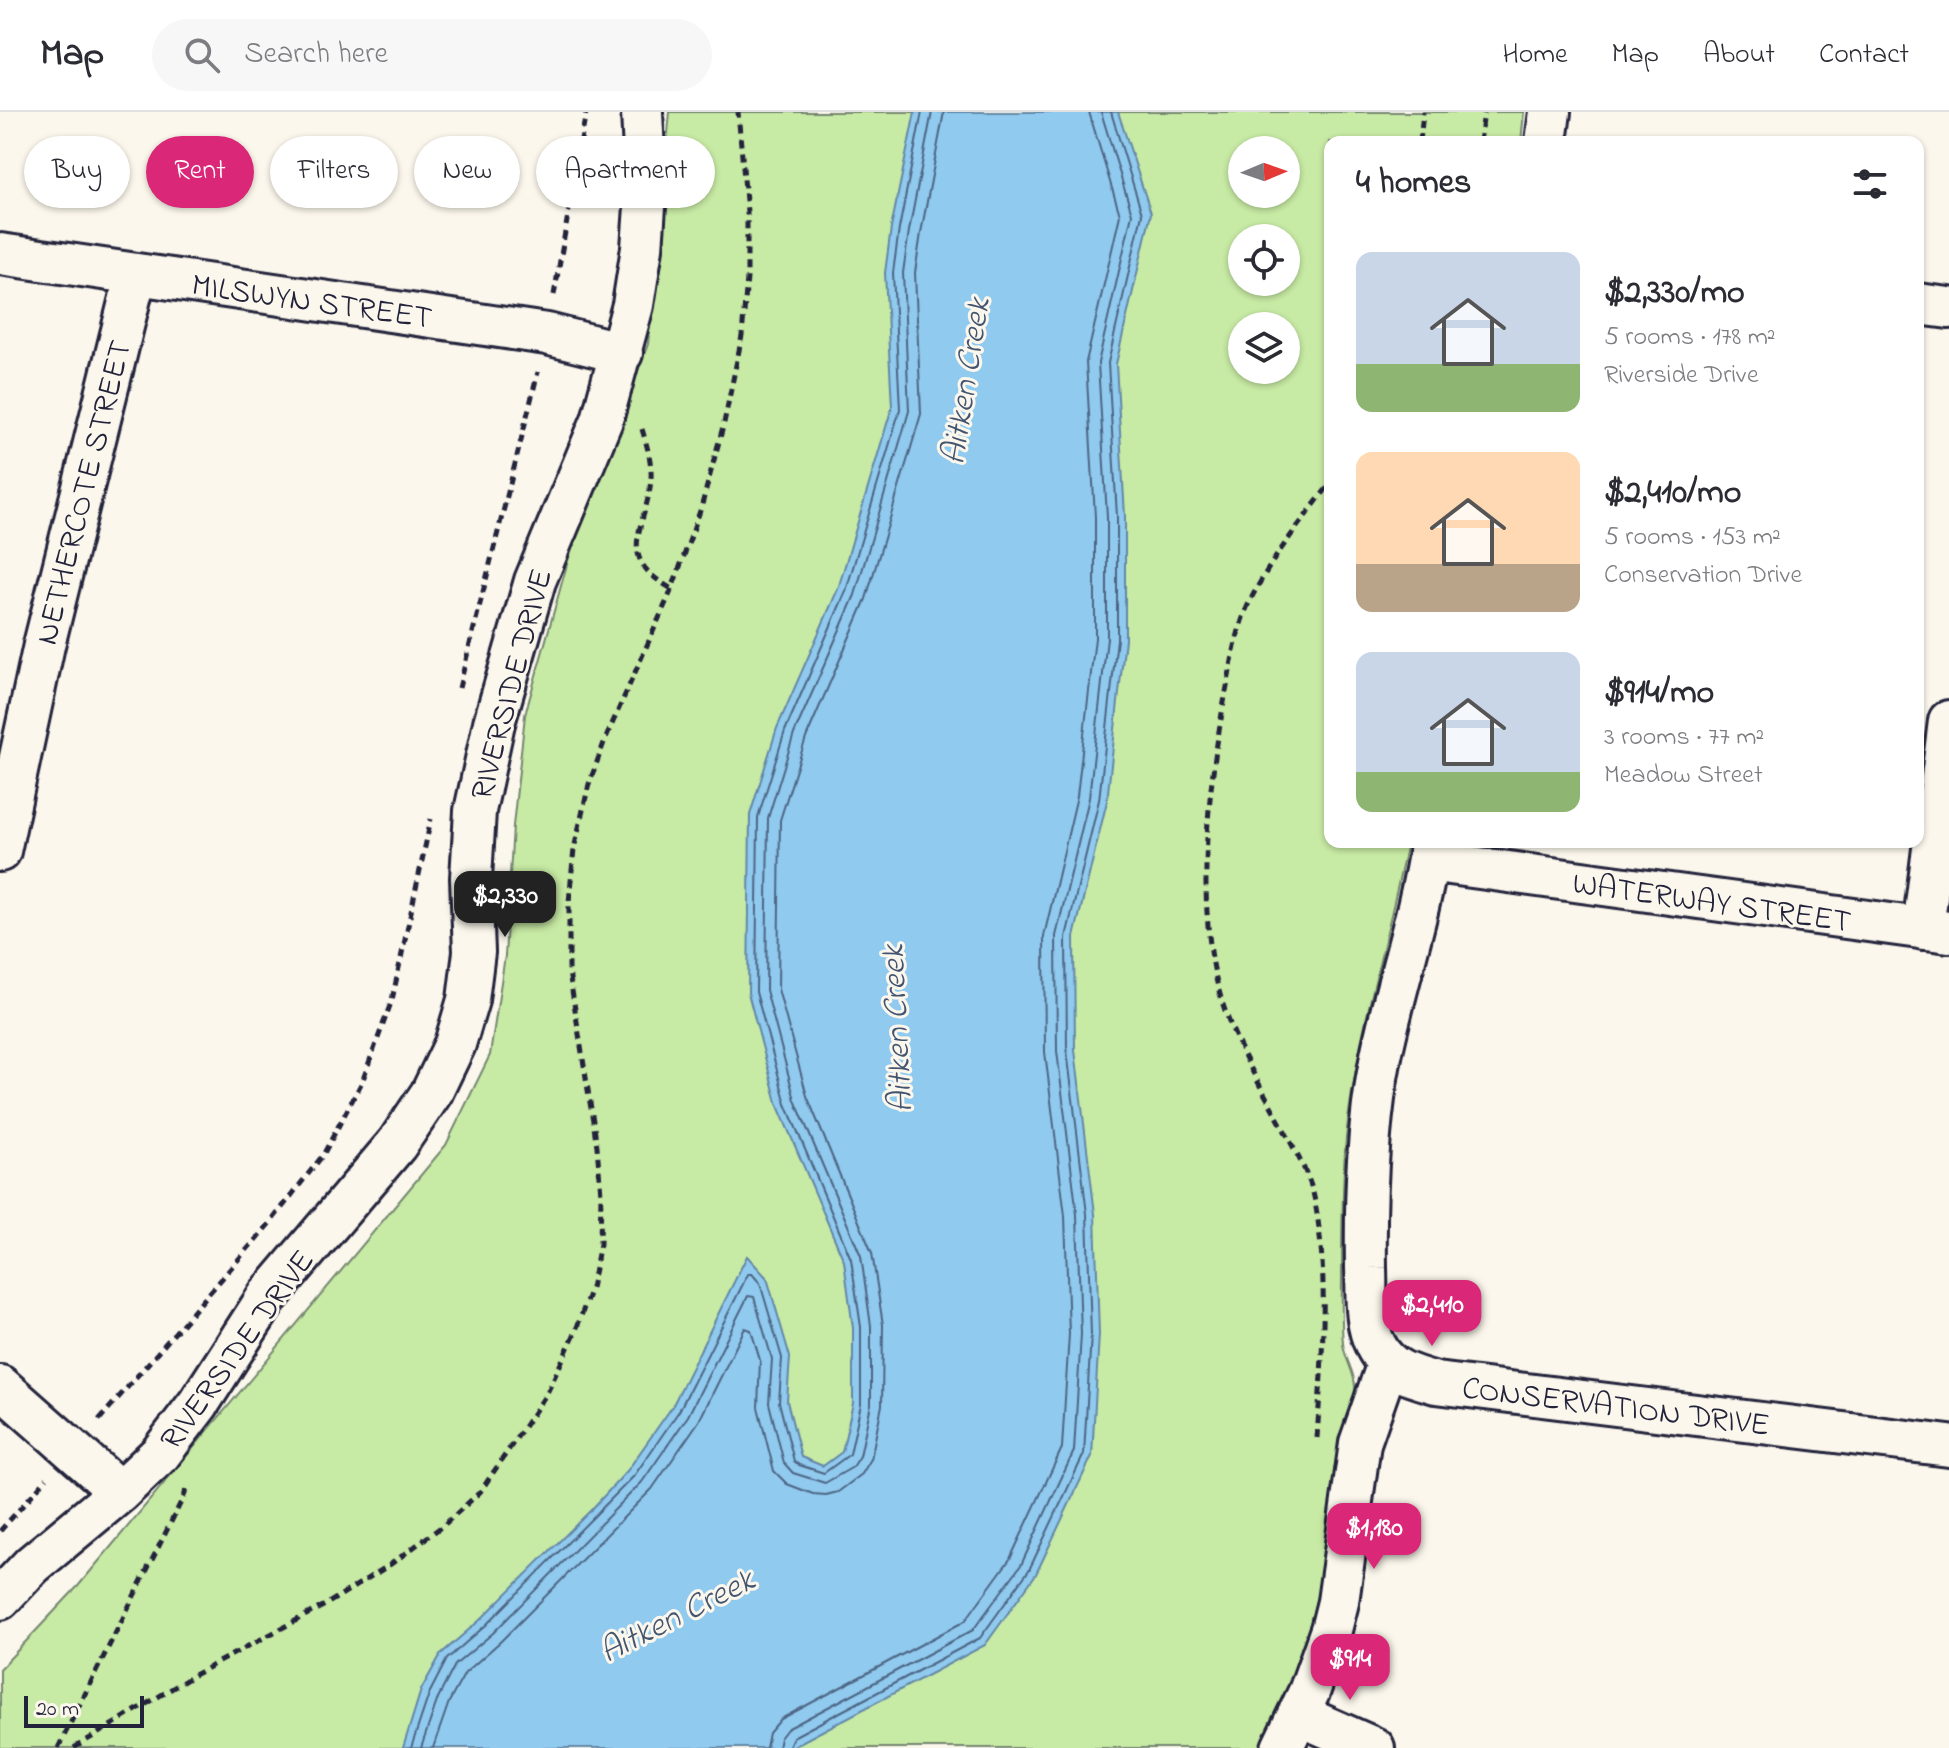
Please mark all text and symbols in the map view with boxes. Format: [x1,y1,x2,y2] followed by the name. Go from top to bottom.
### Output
[152,19,712,91] search box
[40,27,104,83] text: Map
[180,33,224,77] icon: search
[244,33,388,77] text: Search here
[1502,35,1568,76] text: Home
[1612,35,1659,76] text: Map
[1703,35,1775,76] text: About
[1819,35,1909,76] text: Contact
[24,136,130,208] chip: Buy
[146,136,254,208] chip: Rent
[270,136,398,208] chip: Filters
[414,136,520,208] chip: New
[536,136,715,208] chip: Apartment
[1228,136,1300,208] north arrow
[1228,136,1300,384] map controls
[1356,159,1471,209] text: 4 homes
[1848,162,1892,206] icon: filters
[1228,224,1300,296] button: locate
[188,263,435,344] street label: MILSWYN STREET
[1604,269,1745,319] text: $2,330/mo
[1420,284,1516,380] icon: home
[930,292,1006,469] water label: Aitken Creek
[1228,312,1300,384] button: layers
[1604,319,1776,357] text: 5 rooms · 178 m²
[25,336,146,650] street label: NETHERCOTE STREET
[1604,357,1759,395] text: Riverside Drive
[1604,469,1741,519] text: $2,410/mo
[1420,484,1516,580] icon: home
[1604,519,1781,557] text: 5 rooms · 153 m²
[1604,557,1802,595] text: Conservation Drive
[460,564,567,806] street label: RIVERSIDE DRIVE
[1604,669,1714,719] text: $914/mo
[1420,684,1516,780] icon: home
[1604,719,1764,757] text: 3 rooms · 77 m²
[1604,757,1763,795] text: Meadow Street
[1569,862,1854,947] street label: WATERWAY STREET
[440,871,570,939] pin: $2,330
[472,878,538,916] text: $2,330
[870,941,928,1114] water label: Aitken Creek
[150,1241,328,1461] street label: RIVERSIDE DRIVE
[1367,1280,1497,1348] pin: $2,410
[1400,1287,1464,1325] text: $2,410
[1459,1366,1772,1451] street label: CONSERVATION DRIVE
[1309,1503,1439,1571] pin: $1,180
[1345,1510,1403,1548] text: $1,180
[591,1556,766,1678] water label: Aitken Creek
[1303,1634,1397,1702] pin: $914
[1329,1641,1371,1679] text: $914
[24,1692,144,1728] scale bar
[36,1694,79,1726] text: 20 m

